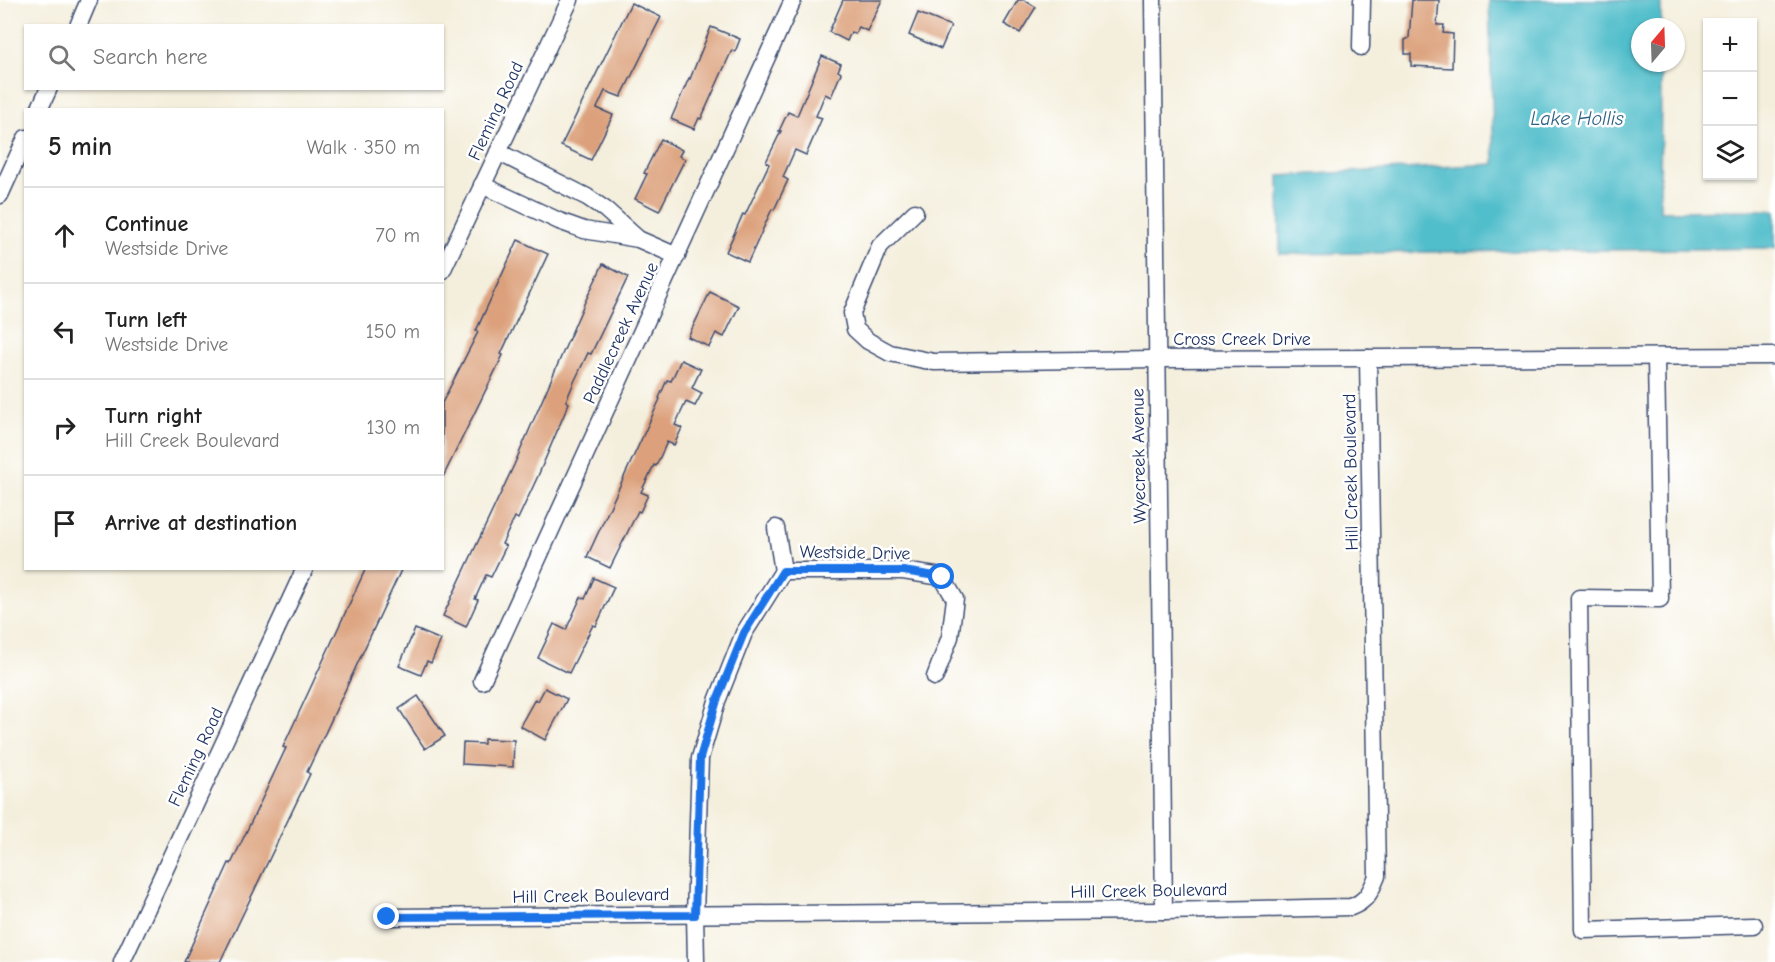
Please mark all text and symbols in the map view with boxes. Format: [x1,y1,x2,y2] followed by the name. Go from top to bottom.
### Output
[1631,18,1685,72] north arrow
[1703,18,1757,180] map controls
[1703,18,1757,72] button: +
[24,24,444,90] search box
[45,41,78,74] icon: search
[93,44,208,70] text: Search here
[464,58,528,164] street label: Fleming Road
[1703,72,1757,126] button: −
[1530,107,1624,130] water label: Lake Hollis
[1703,126,1757,180] button: layers
[48,132,112,162] text: 5 min
[306,136,420,159] text: Walk · 350 m
[105,211,188,237] text: Continue
[48,219,81,252] icon: ahead
[375,224,420,247] text: 70 m
[105,237,228,260] text: Westside Drive
[579,259,663,407] street label: Paddlecreek Avenue
[105,307,187,333] text: Turn left
[48,315,81,348] icon: left
[366,320,420,343] text: 150 m
[1173,329,1311,350] street label: Cross Creek Drive
[105,333,228,356] text: Westside Drive
[1127,388,1151,524] street label: Wyecreek Avenue
[1339,393,1363,551] street label: Hill Creek Boulevard
[105,403,202,429] text: Turn right
[48,411,81,444] icon: right
[367,416,420,439] text: 130 m
[105,429,280,452] text: Hill Creek Boulevard
[48,507,81,540] icon: arrive
[105,510,297,536] text: Arrive at destination
[799,542,911,564] street label: Westside Drive
[928,563,954,589] route start
[164,704,228,810] street label: Fleming Road
[1070,879,1228,903] street label: Hill Creek Boulevard
[512,884,670,908] street label: Hill Creek Boulevard
[373,903,399,929] route end

